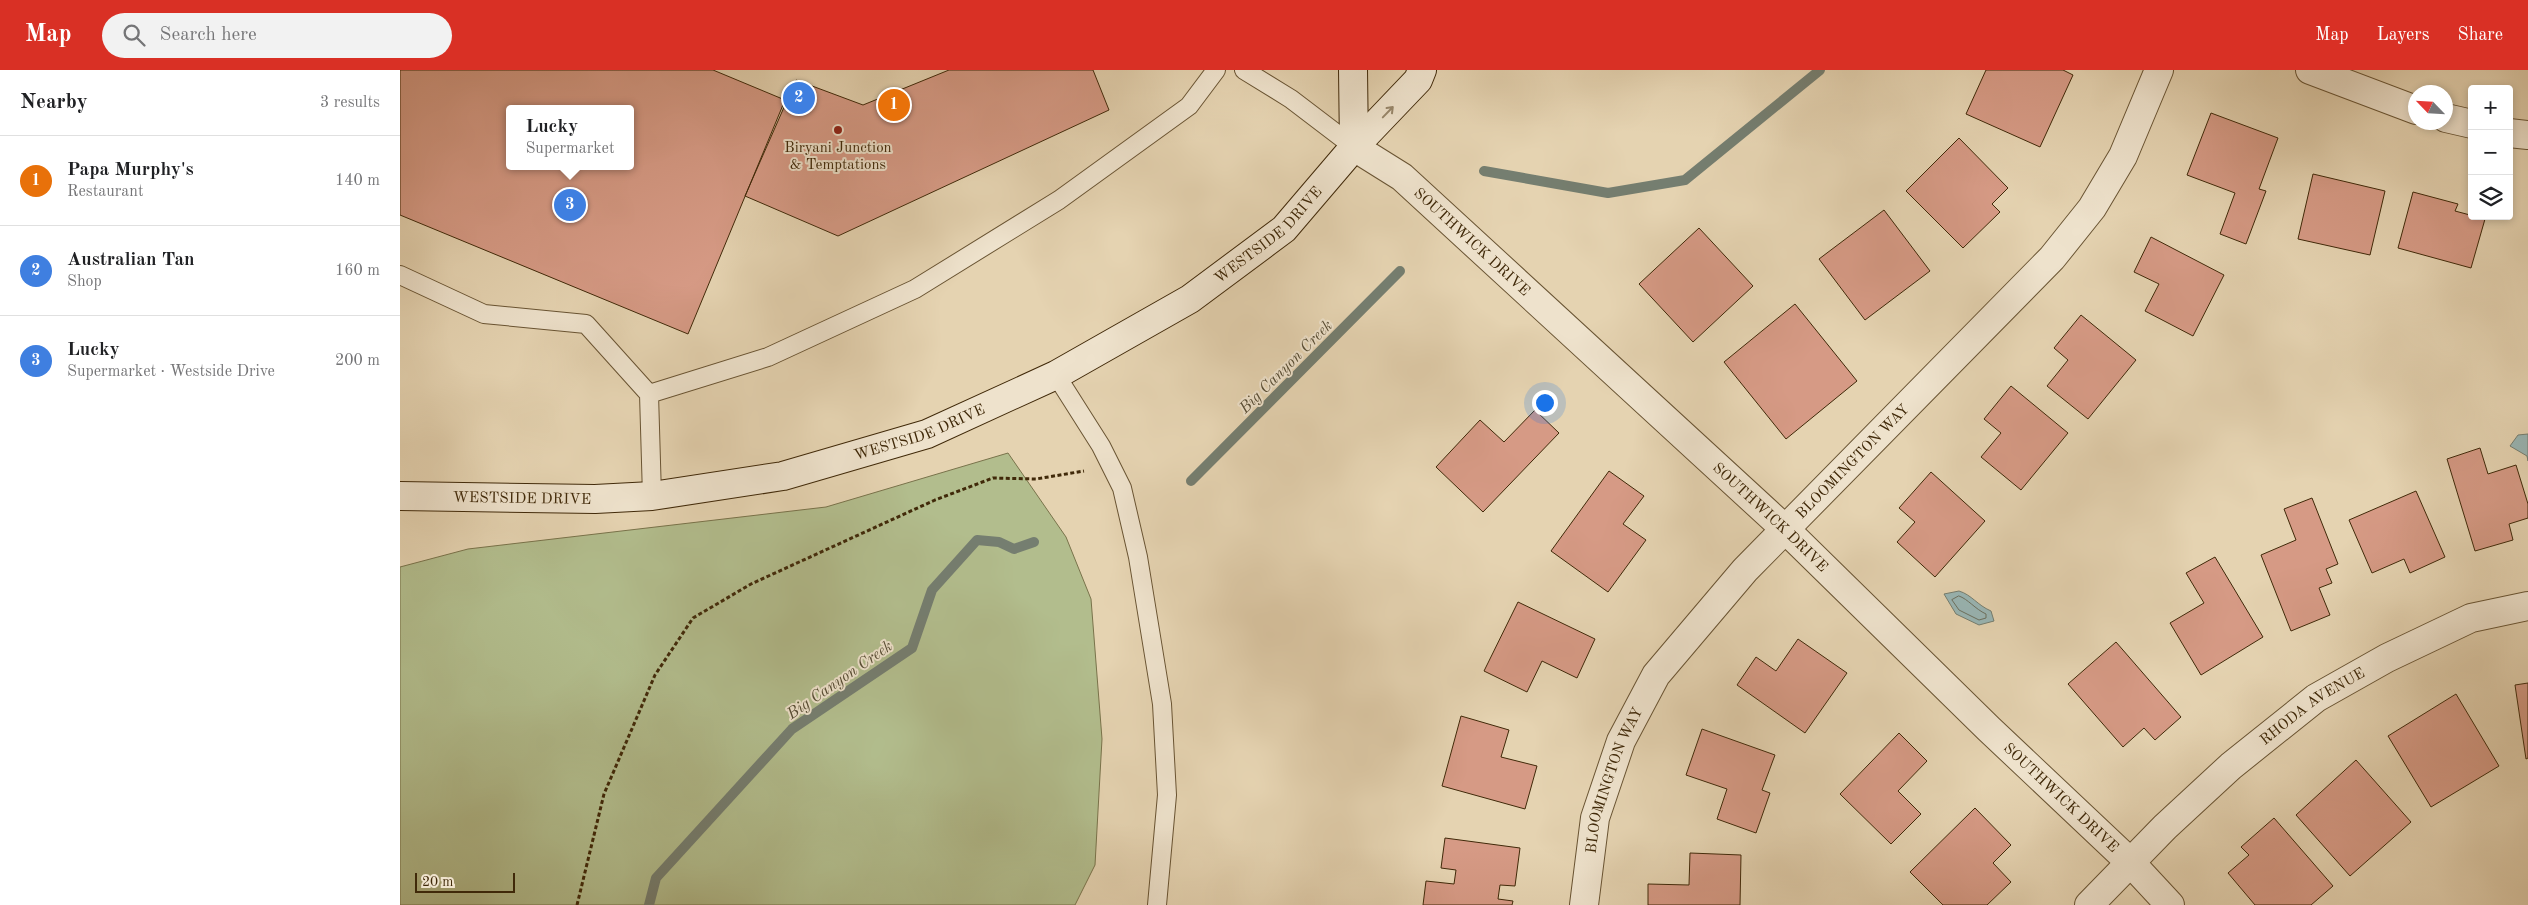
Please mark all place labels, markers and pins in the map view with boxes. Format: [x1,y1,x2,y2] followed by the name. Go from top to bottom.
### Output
[783,79,815,117] pin: 2
[878,86,910,124] pin: 1
[832,124,844,136] marker: Biryani Junction & Temptations
[784,141,892,173] place label: Biryani Junction & Temptations
[554,186,586,224] pin: 3

